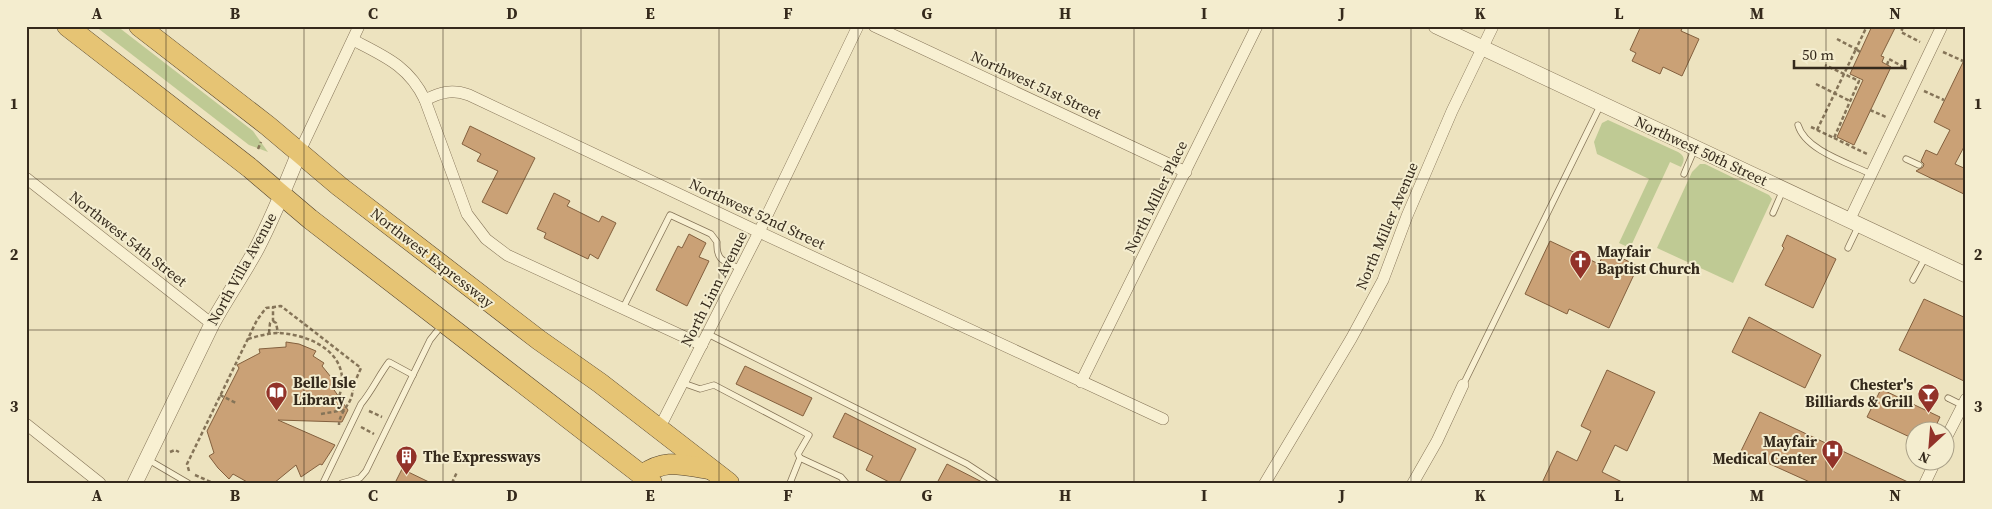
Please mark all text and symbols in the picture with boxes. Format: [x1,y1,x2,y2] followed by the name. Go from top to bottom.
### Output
[92,2,103,24] text: A
[230,2,241,24] text: B
[368,2,378,24] text: C
[506,2,518,24] text: D
[645,2,655,24] text: E
[783,2,793,24] text: F
[922,2,933,24] text: G
[1059,2,1071,24] text: H
[1201,2,1207,24] text: I
[1338,2,1345,24] text: J
[1474,2,1486,24] text: K
[1614,2,1624,24] text: L
[1750,2,1764,24] text: M
[1889,2,1901,24] text: N
[1794,38,1906,70] scale bar
[1802,44,1834,65] text: 50 m
[968,45,1105,124] street label: Northwest 51st Street
[10,92,18,114] text: 1
[1974,92,1982,114] text: 1
[1632,111,1771,191] street label: Northwest 50th Street
[1119,136,1192,257] street label: North Miller Place
[1350,158,1423,293] street label: North Miller Avenue
[686,173,829,254] street label: Northwest 52nd Street
[65,186,192,291] street label: Northwest 54th Street
[366,203,499,313] street label: Northwest Expressway
[202,208,281,329] street label: North Villa Avenue
[675,227,752,350] street label: North Linn Avenue
[1597,241,1700,279] place label: Mayfair Baptist Church
[10,243,19,265] text: 2
[1974,243,1983,265] text: 2
[1569,249,1593,280] church icon: Mayfair Baptist Church
[293,372,356,410] place label: Belle Isle Library
[1805,374,1913,412] place label: Chester's Billiards & Grill
[265,380,289,411] library icon: Belle Isle Library
[1917,382,1941,413] bar icon: Chester's Billiards & Grill
[10,395,19,417] text: 3
[1974,395,1983,417] text: 3
[1904,422,1954,472] north arrow
[1712,431,1817,469] place label: Mayfair Medical Center
[1821,439,1845,470] hospital icon: Mayfair Medical Center
[395,445,419,476] building icon: The Expressways
[423,446,541,467] place label: The Expressways
[1915,446,1933,469] text: N
[92,484,103,506] text: A
[230,484,241,506] text: B
[368,484,378,506] text: C
[506,484,518,506] text: D
[645,484,655,506] text: E
[783,484,793,506] text: F
[922,484,933,506] text: G
[1059,484,1071,506] text: H
[1201,484,1207,506] text: I
[1338,484,1345,506] text: J
[1474,484,1486,506] text: K
[1614,484,1624,506] text: L
[1750,484,1764,506] text: M
[1889,484,1901,506] text: N

